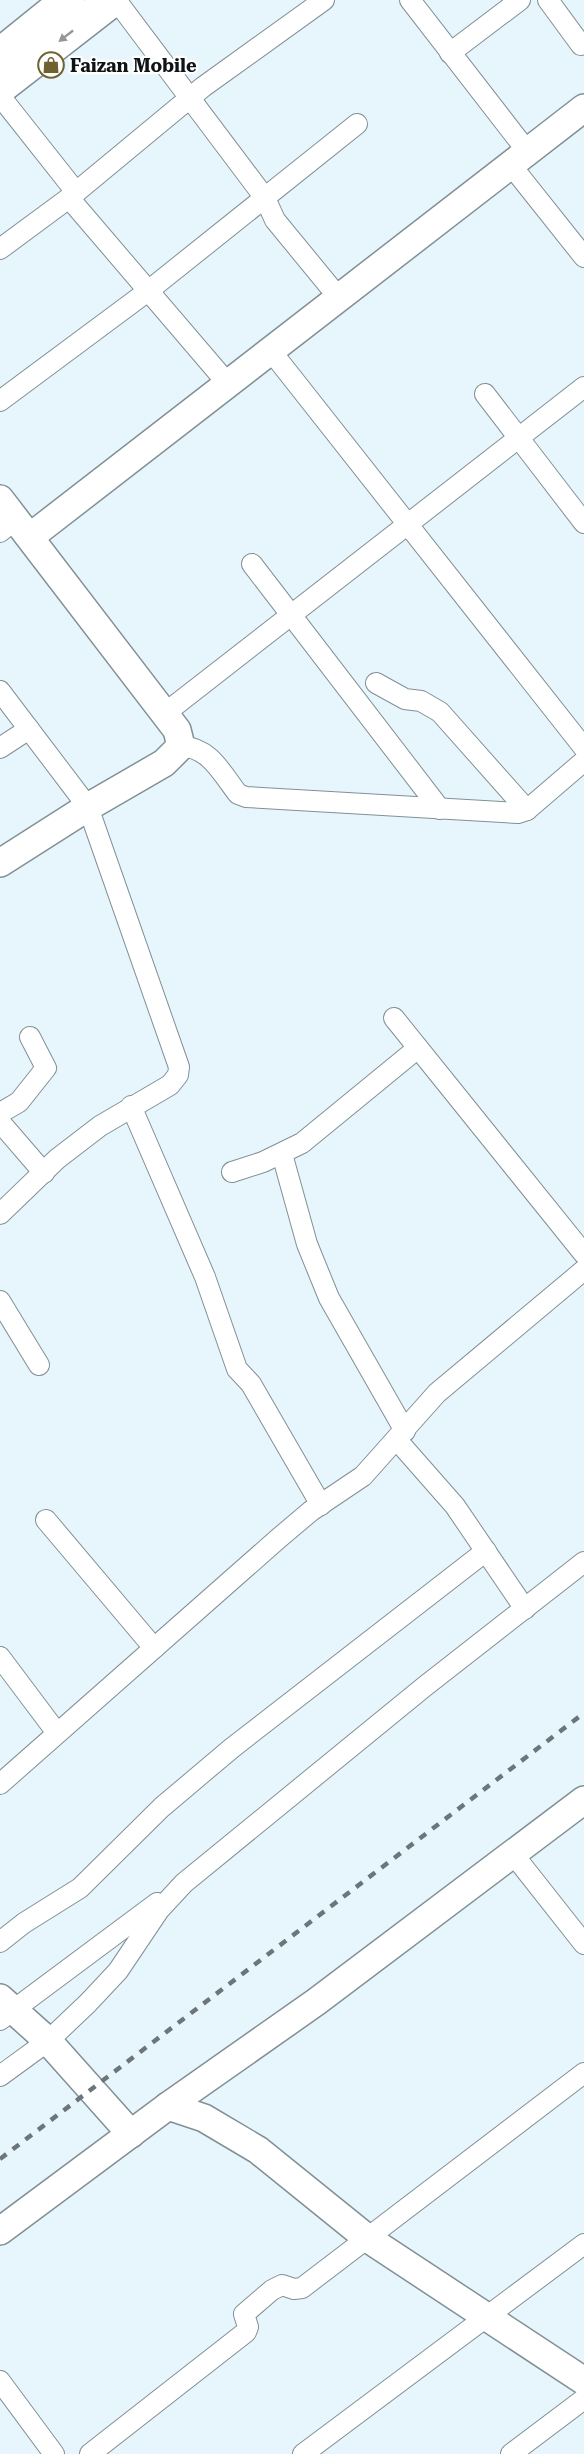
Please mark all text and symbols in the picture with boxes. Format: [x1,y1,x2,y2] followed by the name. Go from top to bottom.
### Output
[58,30,74,42] one-way arrow
[36,50,66,80] shop icon: Faizan Mobile
[70,55,197,76] place label: Faizan Mobile

